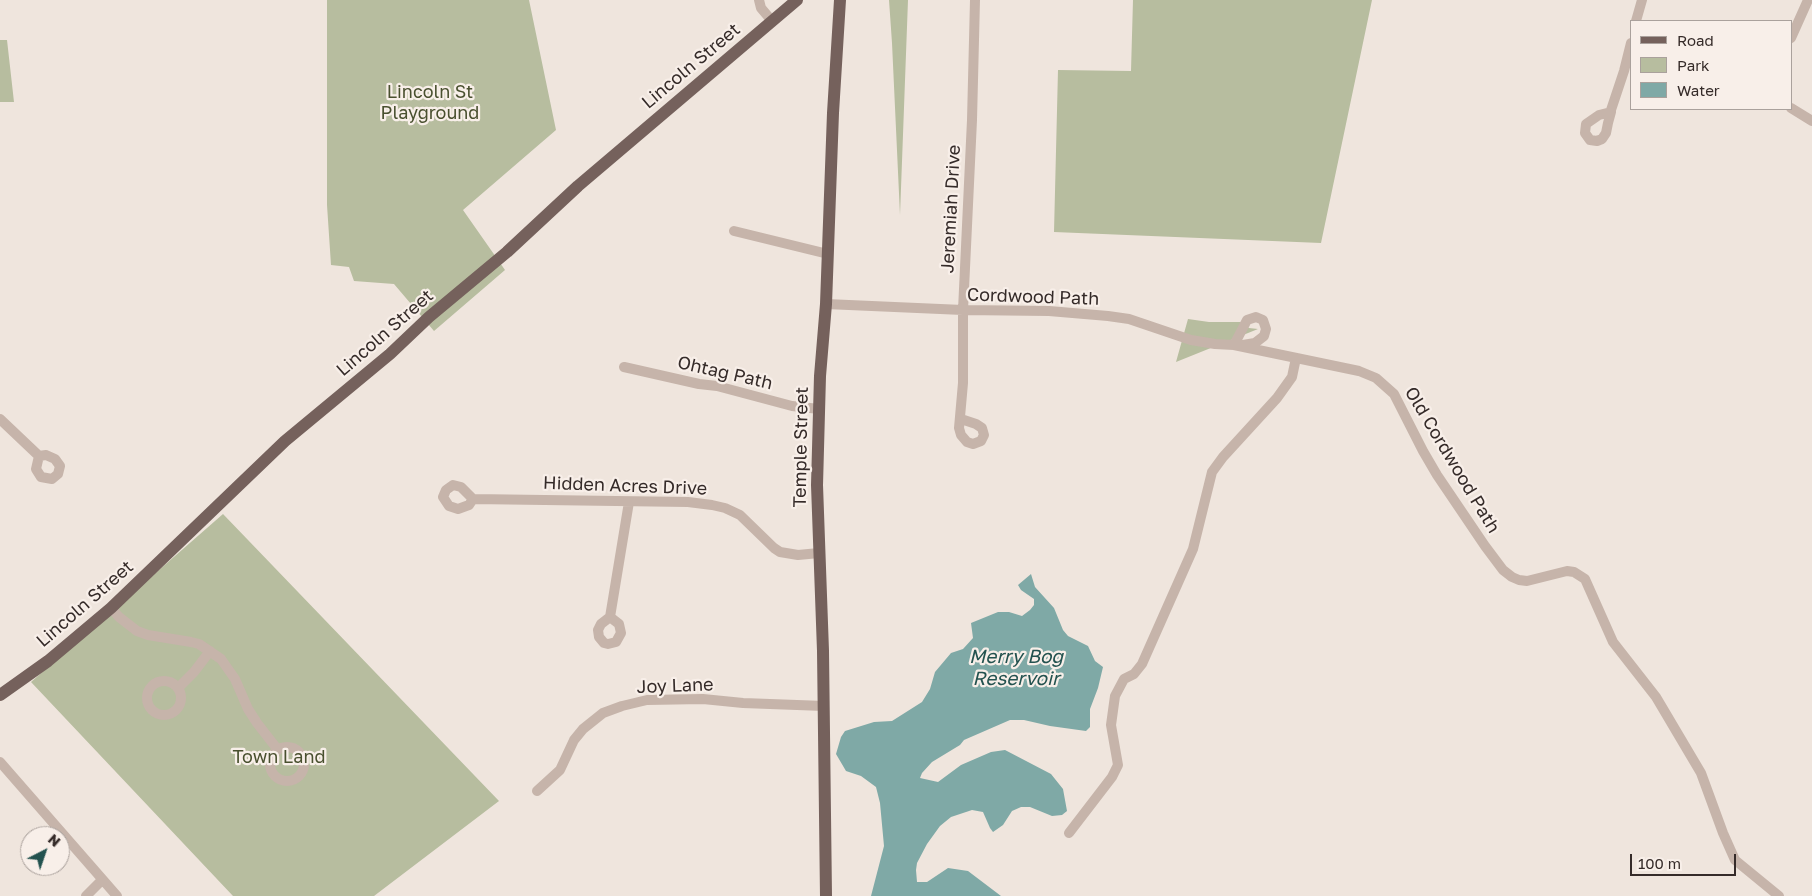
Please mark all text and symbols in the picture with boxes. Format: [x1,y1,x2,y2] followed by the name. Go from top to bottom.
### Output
[638,19,744,113] street label: Lincoln Street
[1630,20,1792,110] legend
[1677,31,1714,49] text: Road
[1677,56,1709,74] text: Park
[381,81,479,124] park label: Lincoln St Playground
[1677,81,1720,99] text: Water
[937,144,965,274] street label: Jeremiah Drive
[966,284,1100,310] street label: Cordwood Path
[332,285,438,381] street label: Lincoln Street
[675,352,775,394] street label: Ohtag Path
[1400,383,1504,537] street label: Old Cordwood Path
[789,386,813,508] street label: Temple Street
[543,472,707,500] street label: Hidden Acres Drive
[32,556,138,652] street label: Lincoln Street
[969,646,1063,690] water label: Merry Bog Reservoir
[636,674,714,698] street label: Joy Lane
[232,746,326,768] park label: Town Land
[20,826,70,876] north arrow
[45,830,64,850] text: N
[1632,844,1738,876] scale bar
[1638,854,1681,872] text: 100 m

